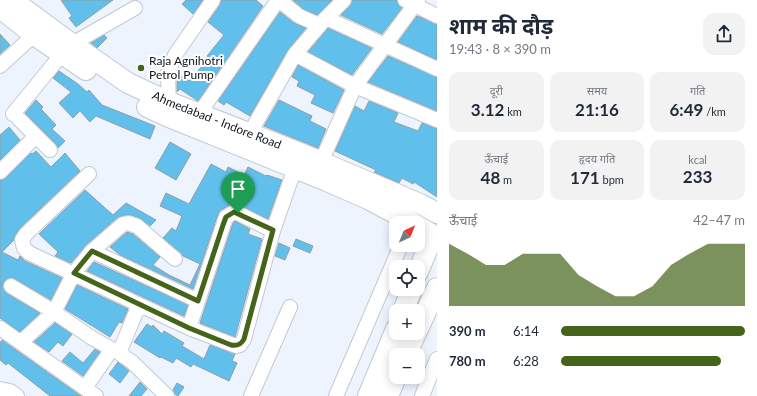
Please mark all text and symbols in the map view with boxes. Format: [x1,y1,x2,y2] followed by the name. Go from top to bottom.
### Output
[449,12,553,39] text: शाम की दौड़
[703,13,745,55] button: share
[449,41,551,57] text: 19:43 · 8 × 390 m
[149,53,223,82] place label: Raja Agnihotri Petrol Pump
[136,63,146,73] marker: Raja Agnihotri Petrol Pump
[490,84,503,97] text: दूरी
[587,84,607,97] text: समय
[690,84,705,97] text: गति
[150,87,284,152] street label: Ahmedabad - Indore Road
[471,99,504,120] text: 3.12
[575,99,619,120] text: 21:16
[669,99,703,120] text: 6:49
[504,105,522,118] text: km
[703,105,726,118] text: /km
[484,152,508,165] text: ऊँचाई
[579,152,615,165] text: हृदय गति
[688,153,707,166] text: kcal
[683,166,712,187] text: 233
[481,167,500,188] text: 48
[570,167,600,188] text: 171
[221,172,255,213] pin
[500,173,512,186] text: m
[600,173,624,186] text: bpm
[227,178,249,200] icon: arrive
[449,212,477,228] text: ऊँचाई
[693,212,745,228] text: 42–47 m
[389,216,425,252] north arrow
[389,216,425,384] map controls
[389,260,425,296] button: locate
[389,304,425,340] button: +
[449,323,486,339] text: 390 m
[513,323,539,339] text: 6:14
[389,348,425,384] button: −
[449,353,486,369] text: 780 m
[513,353,539,369] text: 6:28

